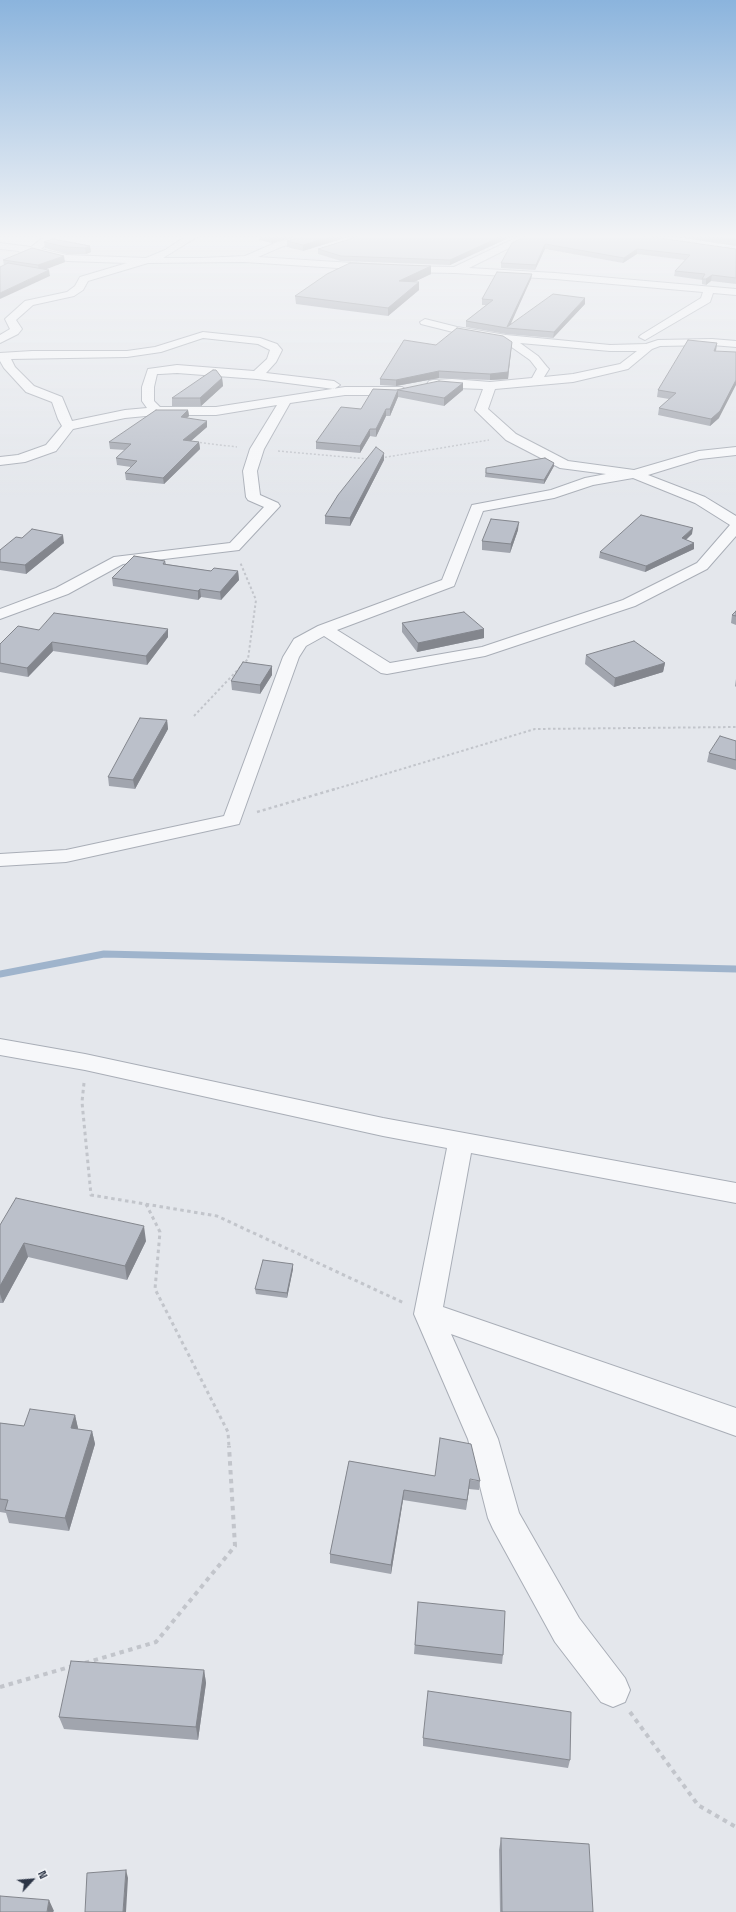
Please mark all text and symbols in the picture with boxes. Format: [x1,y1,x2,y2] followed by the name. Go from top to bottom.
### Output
[12,1860,52,1900] north arrow
[35,1868,51,1881] text: N

